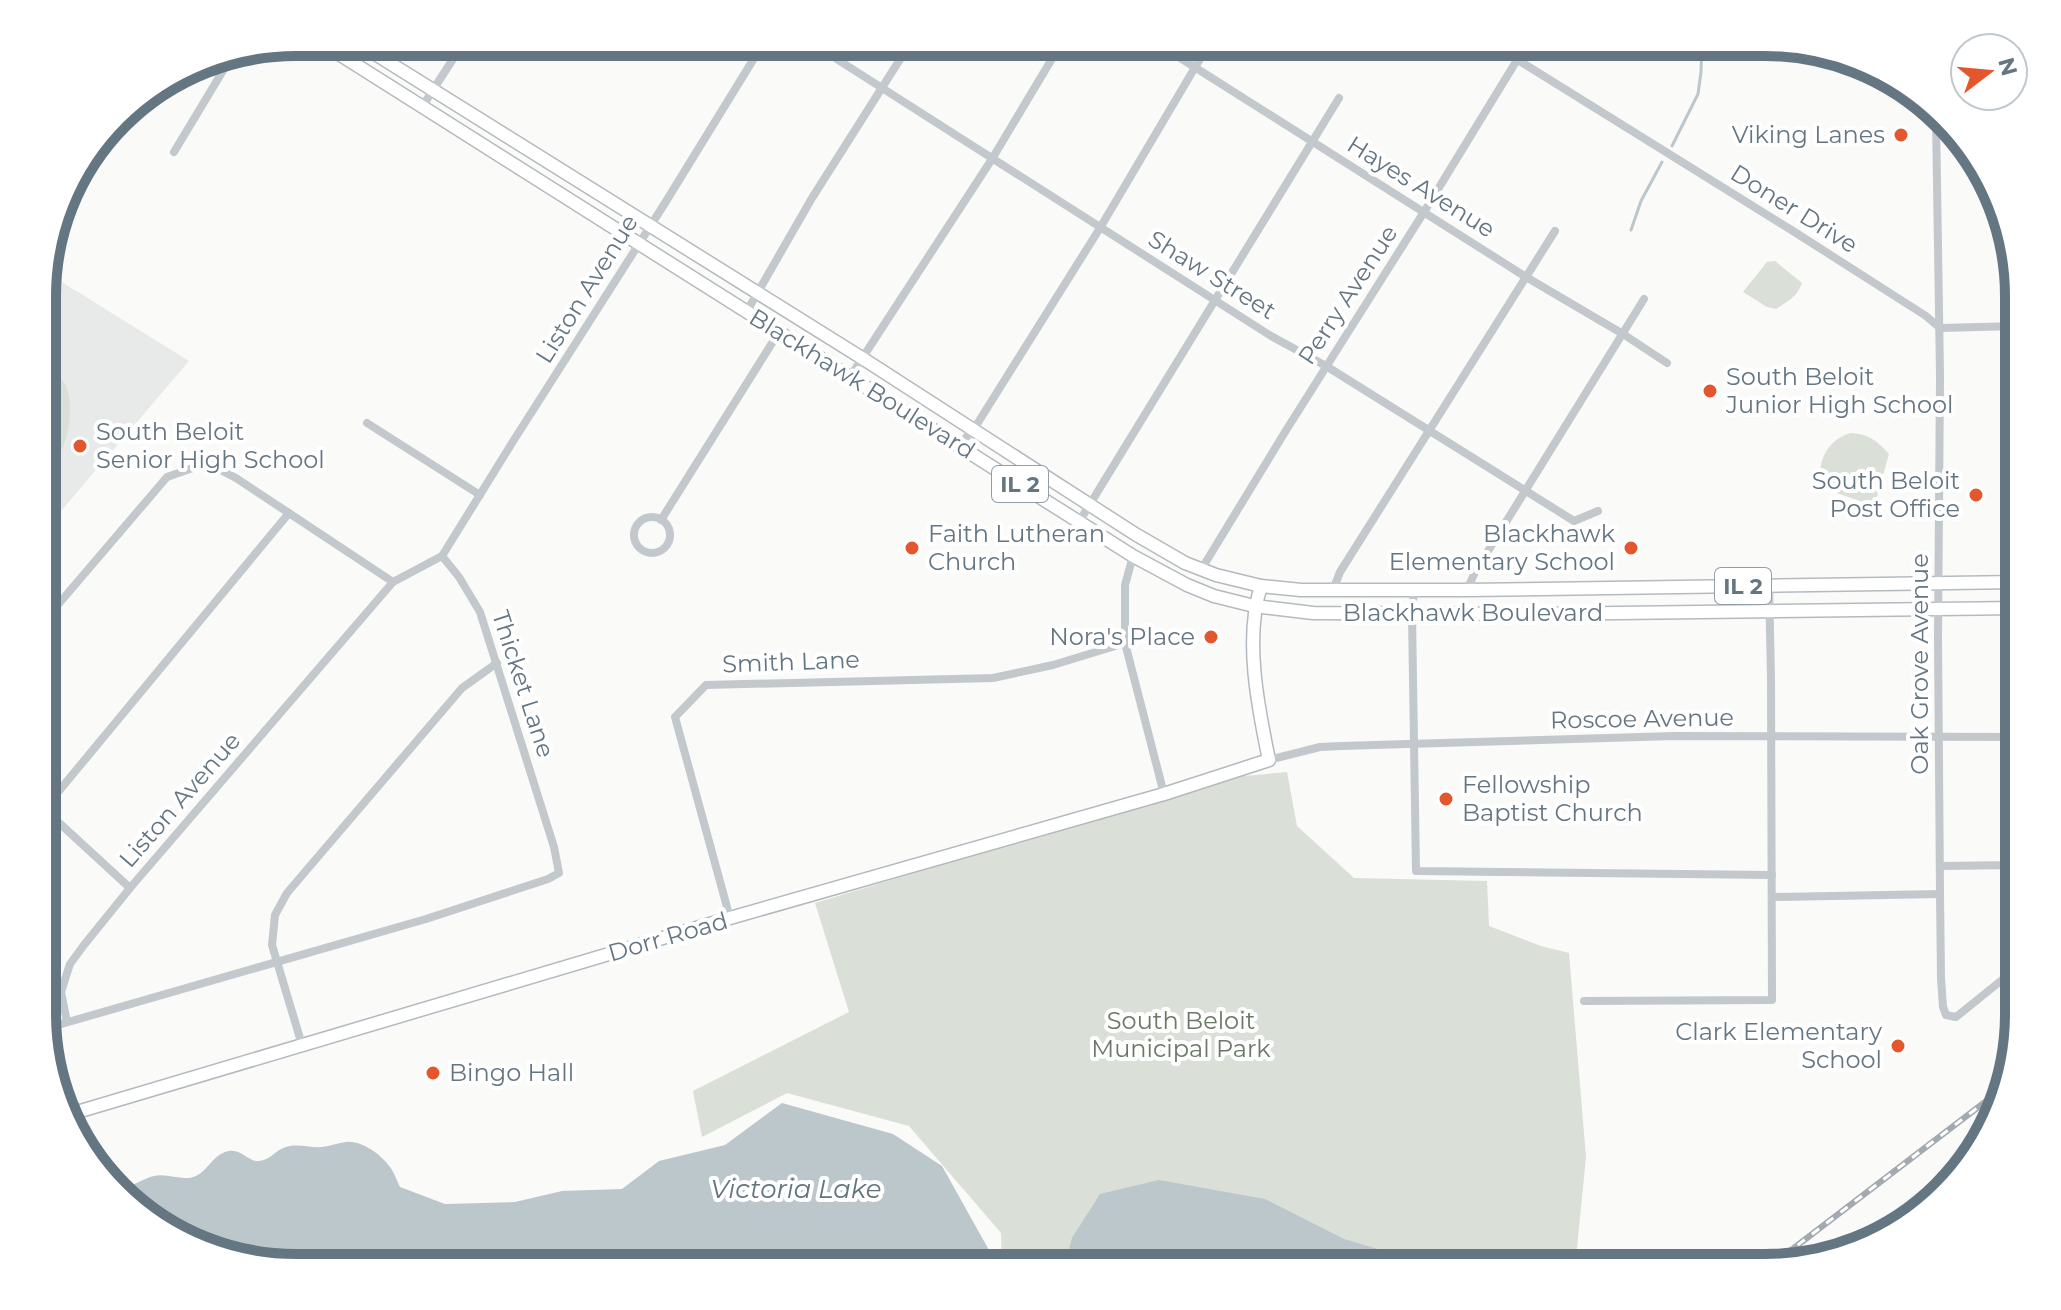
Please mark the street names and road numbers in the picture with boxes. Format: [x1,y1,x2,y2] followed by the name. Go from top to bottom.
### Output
[1342,130,1501,244] street label: Hayes Avenue
[1725,158,1863,259] street label: Doner Drive
[529,209,644,368] street label: Liston Avenue
[1292,220,1403,370] street label: Perry Avenue
[1143,224,1282,325] street label: Shaw Street
[744,302,980,465] street label: Blackhawk Boulevard
[992,466,1048,502] road number: IL 2
[1905,553,1934,775] street label: Oak Grove Avenue
[1715,568,1771,604] road number: IL 2
[1343,598,1603,627] street label: Blackhawk Boulevard
[486,607,561,761] street label: Thicket Lane
[722,645,860,678] street label: Smith Lane
[1550,702,1734,735] street label: Roscoe Avenue
[113,726,246,873] street label: Liston Avenue
[605,906,731,967] street label: Dorr Road

